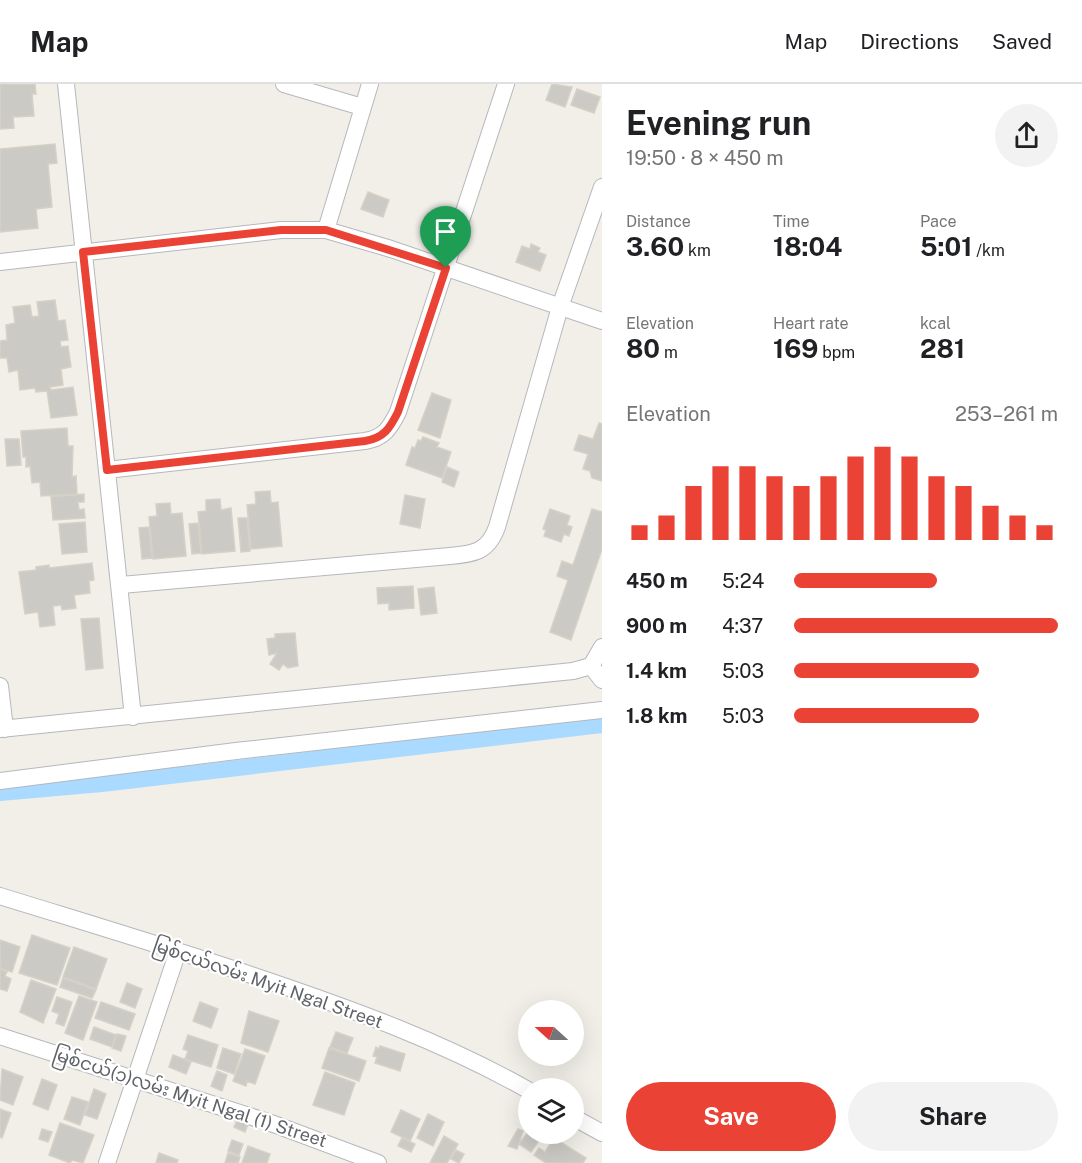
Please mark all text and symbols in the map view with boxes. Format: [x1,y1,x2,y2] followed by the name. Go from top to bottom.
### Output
[30,25,89,58] text: Map
[785,29,827,54] text: Map
[860,29,959,54] text: Directions
[992,29,1052,54] text: Saved
[626,104,811,142] text: Evening run
[995,104,1058,167] button: share
[626,146,783,170] text: 19:50 · 8 × 450 m
[420,206,471,268] pin
[626,212,691,231] text: Distance
[773,212,809,231] text: Time
[920,212,957,231] text: Pace
[429,215,462,248] icon: arrive
[626,231,684,262] text: 3.60
[773,231,842,262] text: 18:04
[920,231,972,262] text: 5:01
[684,241,711,260] text: km
[972,241,1005,260] text: /km
[626,314,694,333] text: Elevation
[773,314,849,333] text: Heart rate
[920,314,951,333] text: kcal
[626,333,660,364] text: 80
[773,333,818,364] text: 169
[920,333,965,364] text: 281
[660,343,678,362] text: m
[818,343,855,362] text: bpm
[626,402,711,426] text: Elevation
[955,402,1058,426] text: 253–261 m
[626,569,688,593] text: 450 m
[722,569,764,593] text: 5:24
[626,614,687,638] text: 900 m
[722,614,763,638] text: 4:37
[626,659,687,683] text: 1.4 km
[722,659,764,683] text: 5:03
[626,704,687,728] text: 1.8 km
[722,704,764,728] text: 5:03
[149,932,386,1037] street label: မြစ်ငယ်လမ်း Myit Ngal Street
[518,1000,584,1066] north arrow
[518,1000,584,1144] map controls
[49,1041,330,1156] street label: မြစ်ငယ်(၁)လမ်း Myit Ngal (1) Street
[518,1078,584,1144] button: layers
[626,1082,836,1151] button: Save
[848,1082,1058,1151] button: Share

